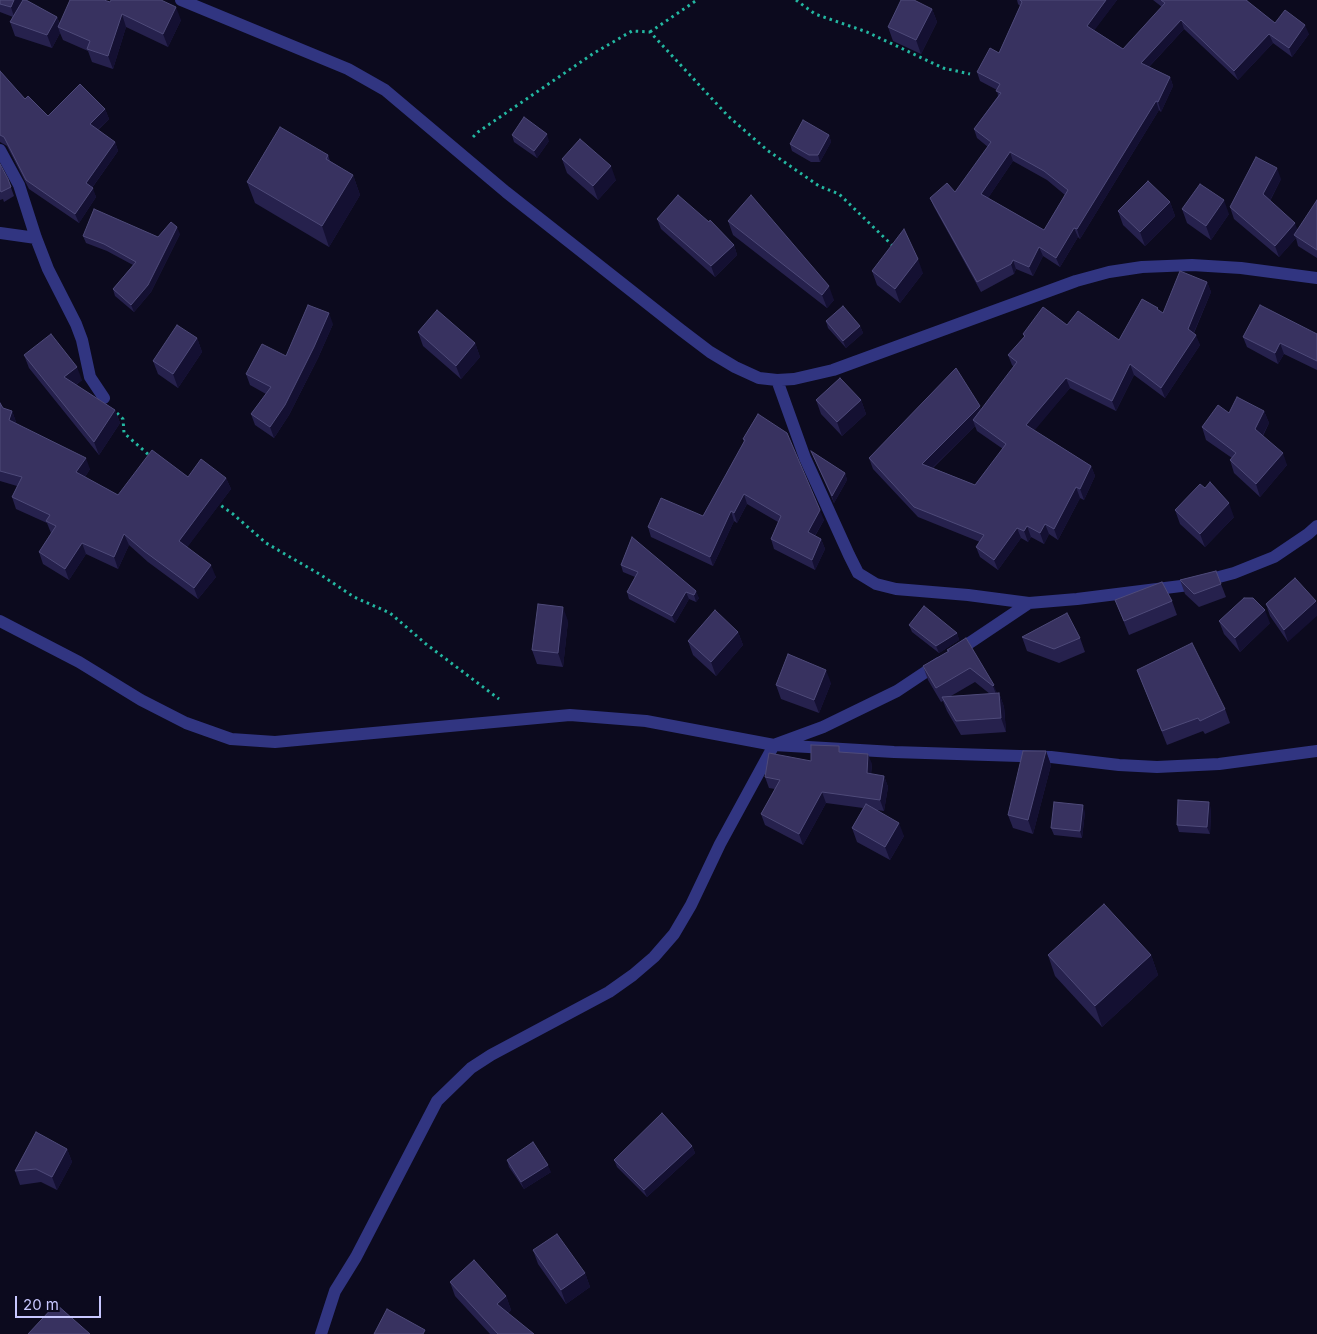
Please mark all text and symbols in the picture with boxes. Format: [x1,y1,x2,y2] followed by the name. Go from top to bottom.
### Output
[18,1286,104,1318] scale bar
[23,1295,59,1314] text: 20 m

